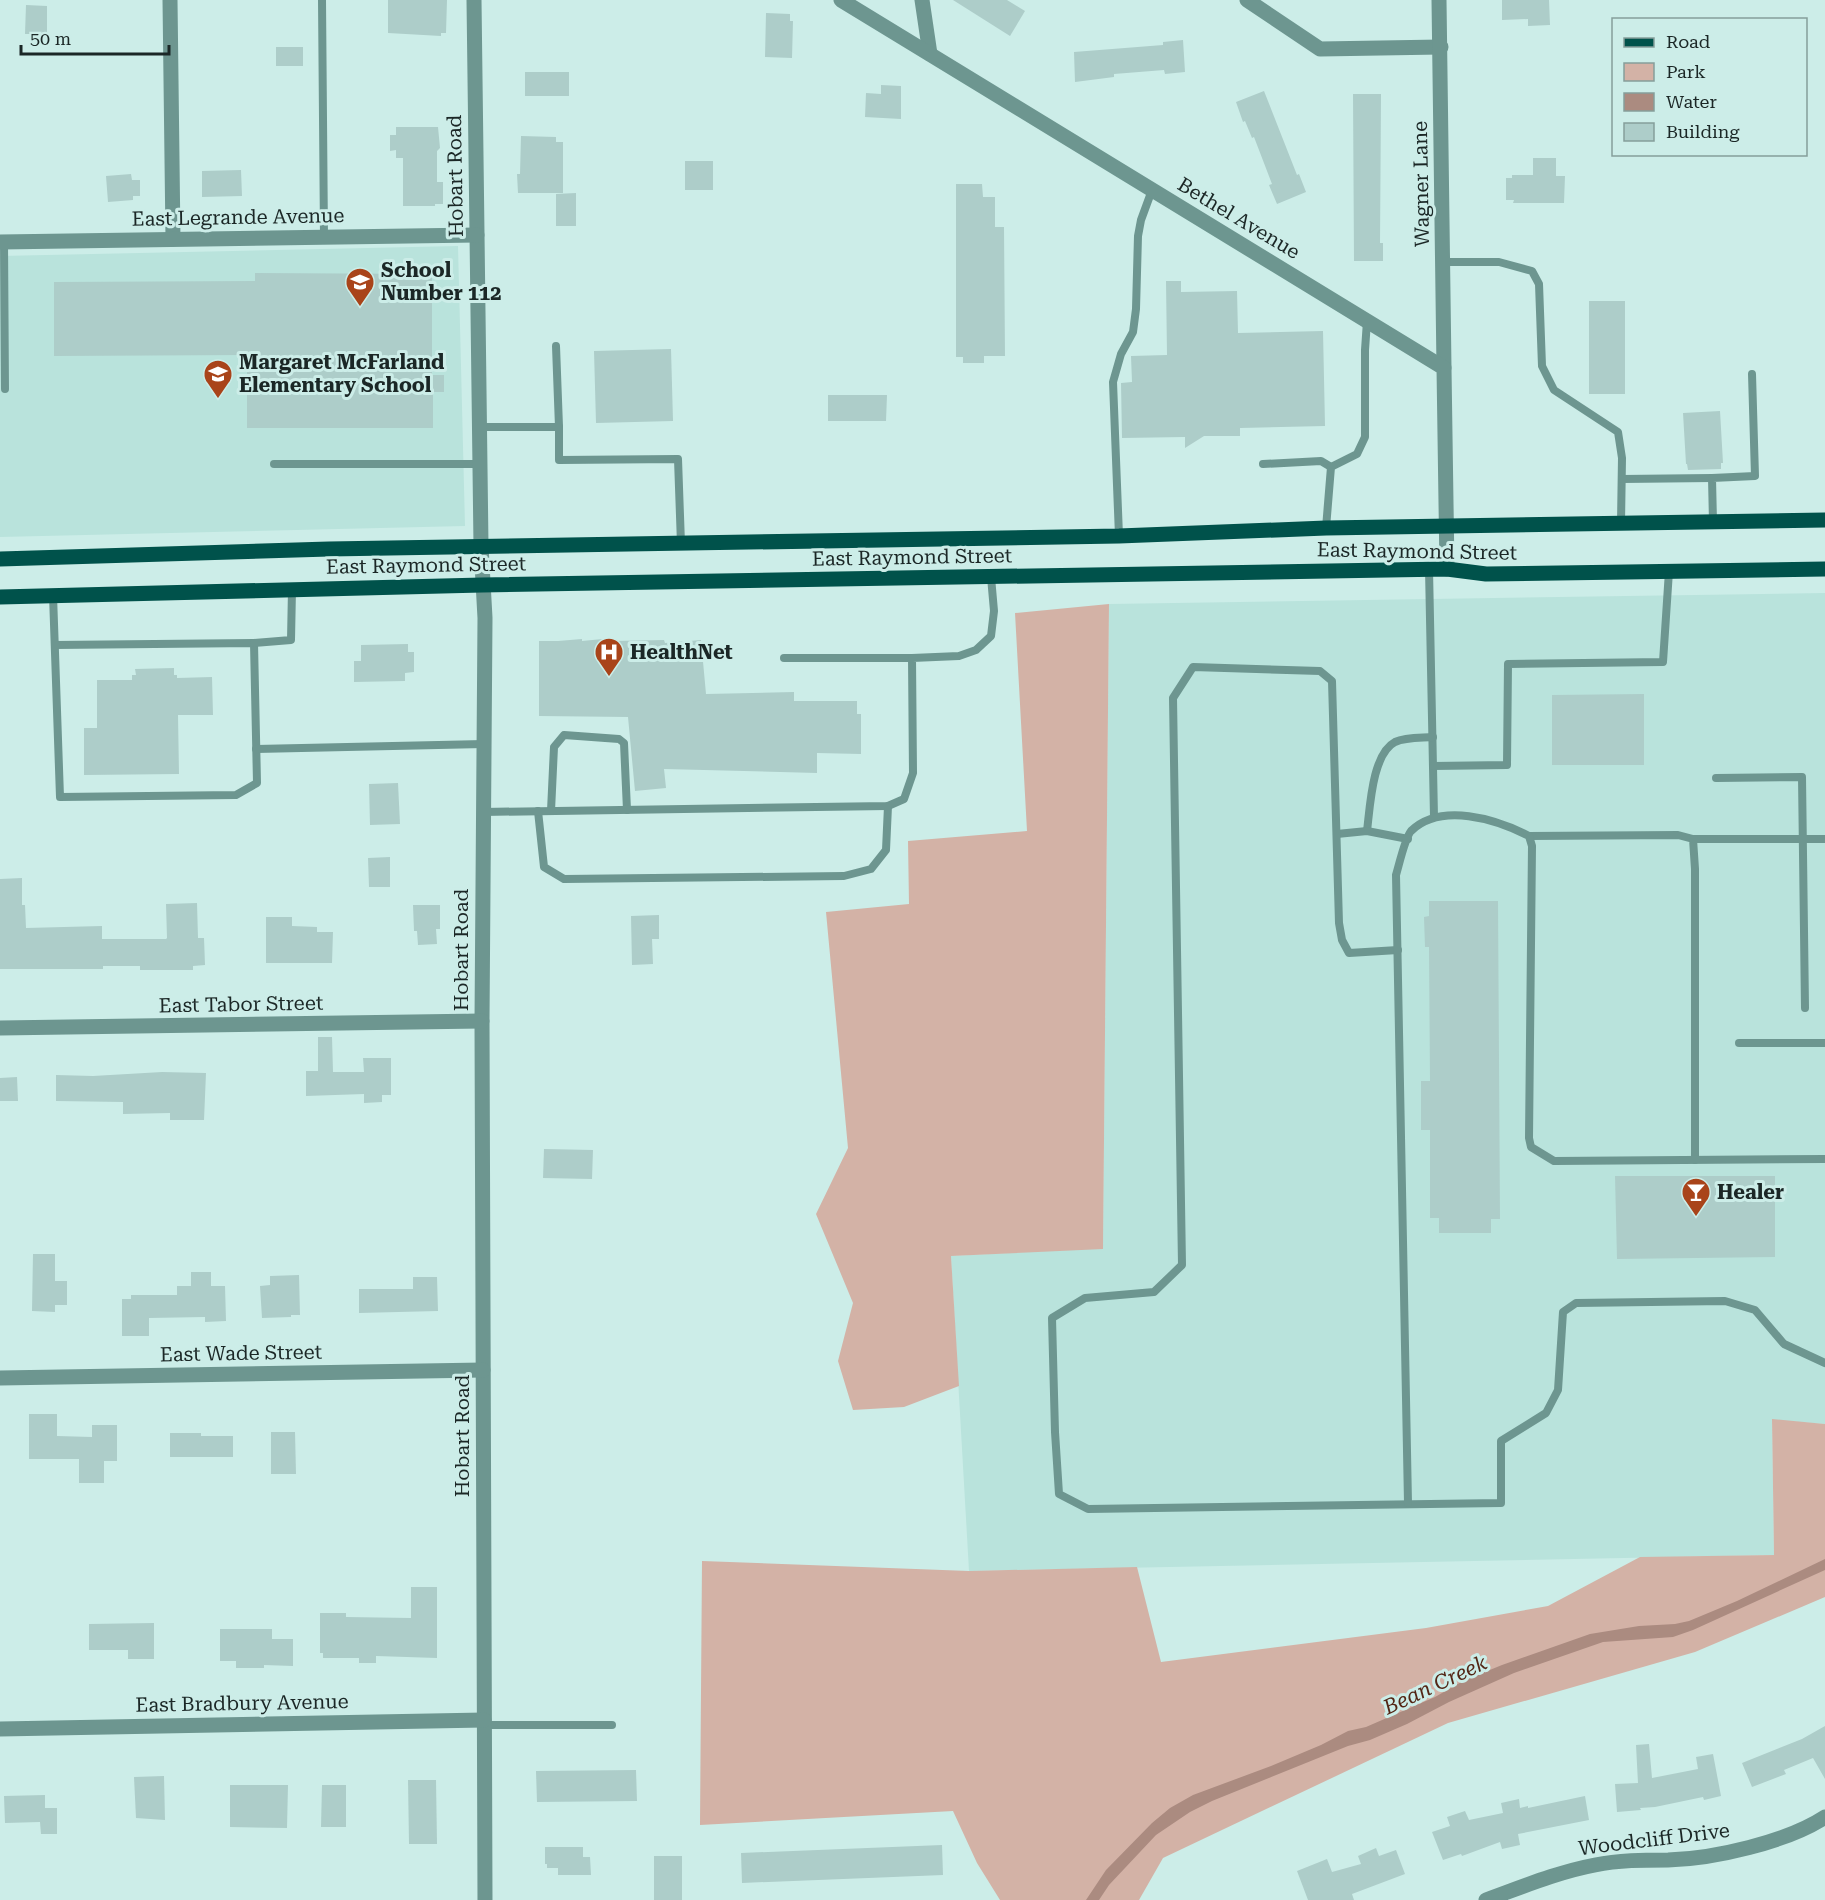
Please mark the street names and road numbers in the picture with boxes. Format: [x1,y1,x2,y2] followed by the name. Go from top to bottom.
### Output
[442,114,468,237] street label: Hobart Road
[1408,121,1434,247] street label: Wagner Lane
[1173,172,1305,264] street label: Bethel Avenue
[131,203,345,231] street label: East Legrande Avenue
[1317,537,1518,565] street label: East Raymond Street
[812,543,1013,571] street label: East Raymond Street
[326,551,527,579] street label: East Raymond Street
[449,889,473,1011] street label: Hobart Road
[159,991,324,1017] street label: East Tabor Street
[160,1340,323,1366] street label: East Wade Street
[450,1375,474,1497] street label: Hobart Road
[135,1689,349,1717] street label: East Bradbury Avenue
[1577,1818,1731,1860] street label: Woodcliff Drive

